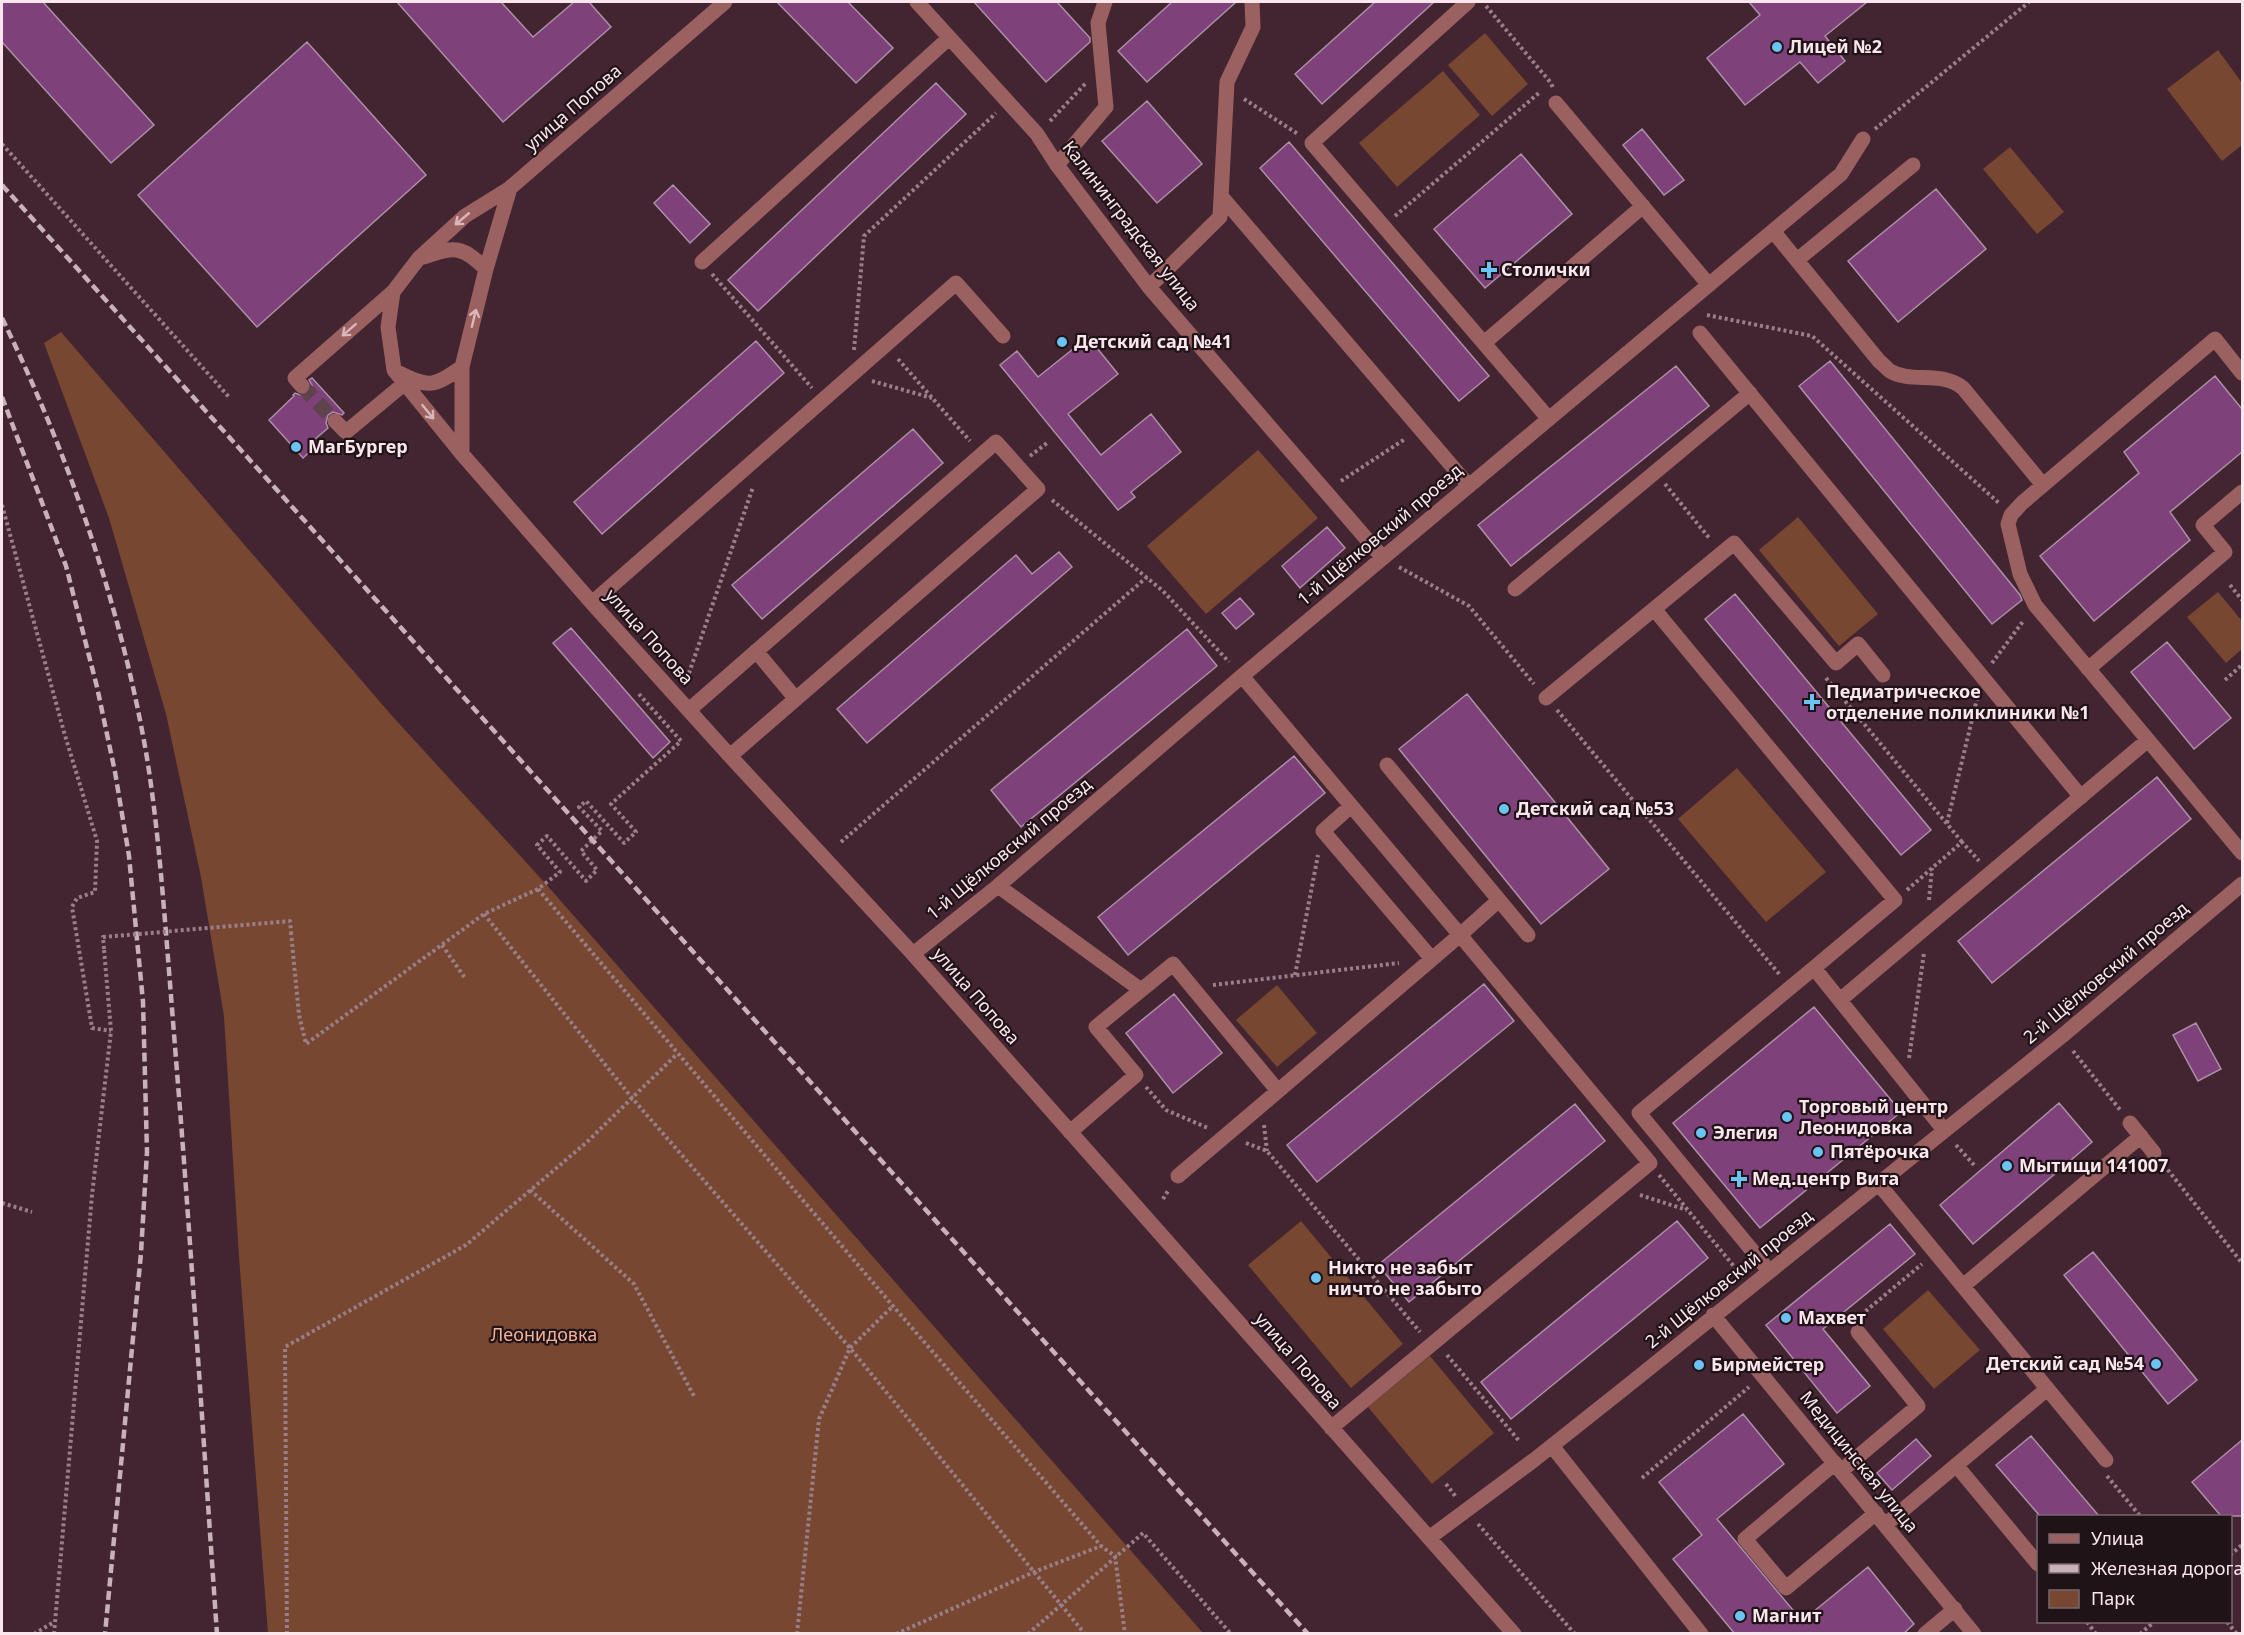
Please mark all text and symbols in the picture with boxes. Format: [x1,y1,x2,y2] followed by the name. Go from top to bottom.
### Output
[1789,34,1882,58] place label: Лицей №2
[1770,40,1784,54] marker: Лицей №2
[519,58,626,156] street label: улица Попова
[1058,135,1206,316] street label: Калининградская улица
[454,213,470,226] one-way arrow
[1501,257,1591,281] place label: Столички
[1482,263,1496,277] marker: Столички
[469,309,481,328] one-way arrow
[342,323,357,337] one-way arrow
[1074,329,1232,353] place label: Детский сад №41
[1055,335,1069,349] marker: Детский сад №41
[421,404,434,420] one-way arrow
[308,434,408,458] place label: МагБургер
[289,440,303,454] marker: МагБургер
[1292,458,1467,610] street label: 1-й Щёлковский проезд
[600,583,699,689] street label: улица Попова
[1826,679,2090,724] place label: Педиатрическое отделение поликлиники №1
[1803,693,1821,711] marker: Педиатрическое отделение поликлиники №1
[921,772,1096,924] street label: 1-й Щёлковский проезд
[1516,796,1674,820] place label: Детский сад №53
[1497,802,1511,816] marker: Детский сад №53
[2018,896,2193,1048] street label: 2-й Щёлковский проезд
[928,942,1026,1049] street label: улица Попова
[1799,1094,1948,1139] place label: Торговый центр Леонидовка
[1780,1110,1794,1124] marker: Торговый центр Леонидовка
[1713,1120,1778,1144] place label: Элегия
[1694,1126,1708,1140] marker: Элегия
[1830,1139,1929,1163] place label: Пятёрочка
[1811,1145,1825,1159] marker: Пятёрочка
[2019,1153,2168,1177] place label: Мытищи 141007
[2000,1159,2014,1173] marker: Мытищи 141007
[1752,1166,1899,1190] place label: Мед.центр Вита
[1730,1170,1748,1188] marker: Мед.центр Вита
[1640,1203,1817,1353] street label: 2-й Щёлковский проезд
[1328,1255,1482,1300] place label: Никто не забыт ничто не забыто
[1309,1271,1323,1285] marker: Никто не забыт ничто не забыто
[1798,1305,1866,1329] place label: Махвет
[1250,1307,1348,1414] street label: улица Попова
[1779,1311,1793,1325] marker: Махвет
[491,1322,597,1346] park label: Леонидовка
[1986,1351,2144,1375] place label: Детский сад №54
[1711,1352,1824,1376] place label: Бирмейстер
[2149,1357,2163,1371] marker: Детский сад №54
[1692,1358,1706,1372] marker: Бирмейстер
[1795,1386,1924,1537] street label: Медицинская улица
[2037,1515,2232,1623] legend
[2091,1526,2144,1550] text: Улица
[2091,1556,2243,1580] text: Железная дорога
[2091,1586,2135,1610] text: Парк
[1752,1603,1821,1627] place label: Магнит
[1733,1609,1747,1623] marker: Магнит

